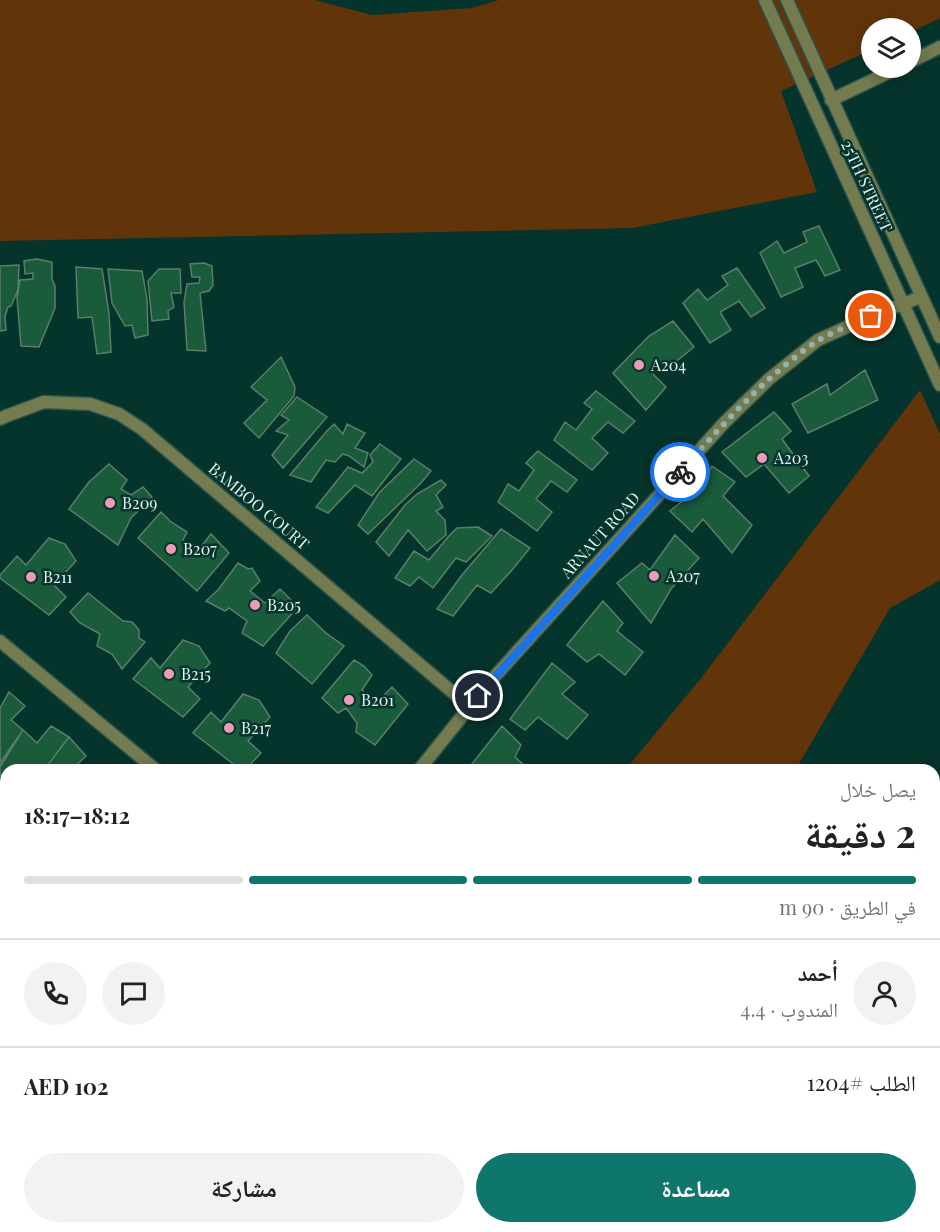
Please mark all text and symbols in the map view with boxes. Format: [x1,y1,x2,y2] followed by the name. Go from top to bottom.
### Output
[861,18,921,78] map controls
[861,18,921,78] button: layers
[837,137,898,235] street label: 25TH STREET
[845,290,896,341] pin
[854,299,887,332] icon: bag
[650,354,686,375] place label: A204
[632,358,646,372] marker: A204
[650,442,710,502] courier
[773,447,809,468] place label: A203
[755,451,769,465] marker: A203
[664,456,697,489] icon: bike
[205,457,314,554] street label: BAMBOO COURT
[555,487,644,583] street label: ARNAUT ROAD
[122,492,157,513] place label: B209
[103,496,117,510] marker: B209
[183,538,217,559] place label: B207
[164,542,178,556] marker: B207
[665,565,700,586] place label: A207
[43,566,73,587] place label: B211
[647,569,661,583] marker: A207
[24,570,38,584] marker: B211
[267,594,301,615] place label: B205
[248,598,262,612] marker: B205
[181,663,211,684] place label: B215
[162,667,176,681] marker: B215
[452,670,503,721] pin
[461,679,494,712] icon: home
[361,689,394,710] place label: B201
[342,693,356,707] marker: B201
[241,717,272,738] place label: B217
[222,721,236,735] marker: B217
[840,775,916,802] text: يصل خلال
[24,800,130,830] text: 18:12–18:17
[805,806,916,858] text: 2 دقيقة
[779,893,916,920] text: في الطريق · 90 m
[798,957,838,987] text: أحمد
[24,962,87,1025] button: phone
[102,962,165,1025] button: chat
[853,962,916,1025] button: person
[741,995,838,1022] text: المندوب · 4.4
[807,1067,916,1097] text: الطلب #1204
[24,1071,109,1101] text: AED 102
[24,1153,464,1222] button: مشاركة
[476,1153,916,1222] button: مساعدة

